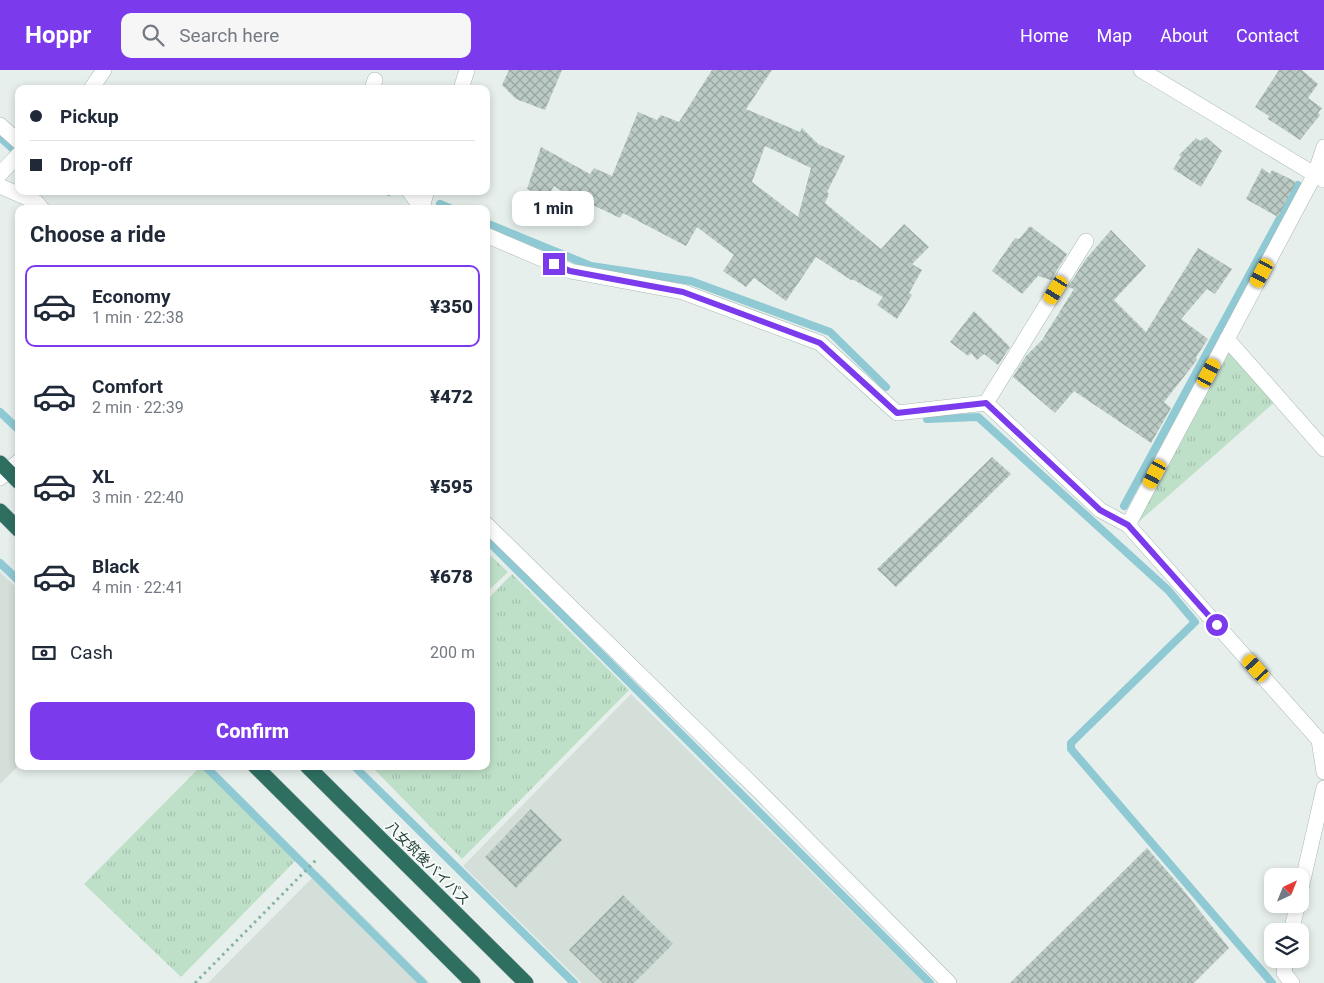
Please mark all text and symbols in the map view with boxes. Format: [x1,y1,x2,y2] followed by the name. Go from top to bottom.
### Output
[121,13,471,58] search box
[25,21,91,49] text: Hoppr
[139,21,167,49] icon: search
[179,24,279,47] text: Search here
[1020,25,1069,46] text: Home
[1097,25,1132,46] text: Map
[1160,25,1208,46] text: About
[1236,25,1299,46] text: Contact
[60,105,119,128] text: Pickup
[60,153,132,176] text: Drop-off
[513,191,595,226] callout: 1 min
[533,199,573,218] text: 1 min
[30,222,166,247] text: Choose a ride
[543,253,565,275] route end
[1248,256,1275,290] car
[1041,273,1070,307] car
[32,284,77,329] icon: car
[92,285,171,308] text: Economy
[430,295,473,318] text: ¥350
[92,308,184,327] text: 1 min · 22:38
[1195,356,1222,390] car
[32,374,77,419] icon: car
[92,375,163,398] text: Comfort
[430,385,473,408] text: ¥472
[92,398,184,417] text: 2 min · 22:39
[1141,457,1168,491] car
[32,464,77,509] icon: car
[92,465,114,488] text: XL
[430,475,473,498] text: ¥595
[92,488,184,507] text: 3 min · 22:40
[32,554,77,599] icon: car
[92,555,139,578] text: Black
[430,565,473,588] text: ¥678
[92,578,184,597] text: 4 min · 22:41
[1206,614,1228,636] route start
[30,639,58,667] icon: cash
[70,641,113,664] text: Cash
[430,643,475,662] text: 200 m
[1240,652,1271,684] car
[30,702,475,760] button: Confirm
[383,818,473,908] street label: 八女筑後バイパス
[1264,868,1309,912] north arrow
[1264,868,1309,968] map controls
[1264,923,1309,968] button: layers

